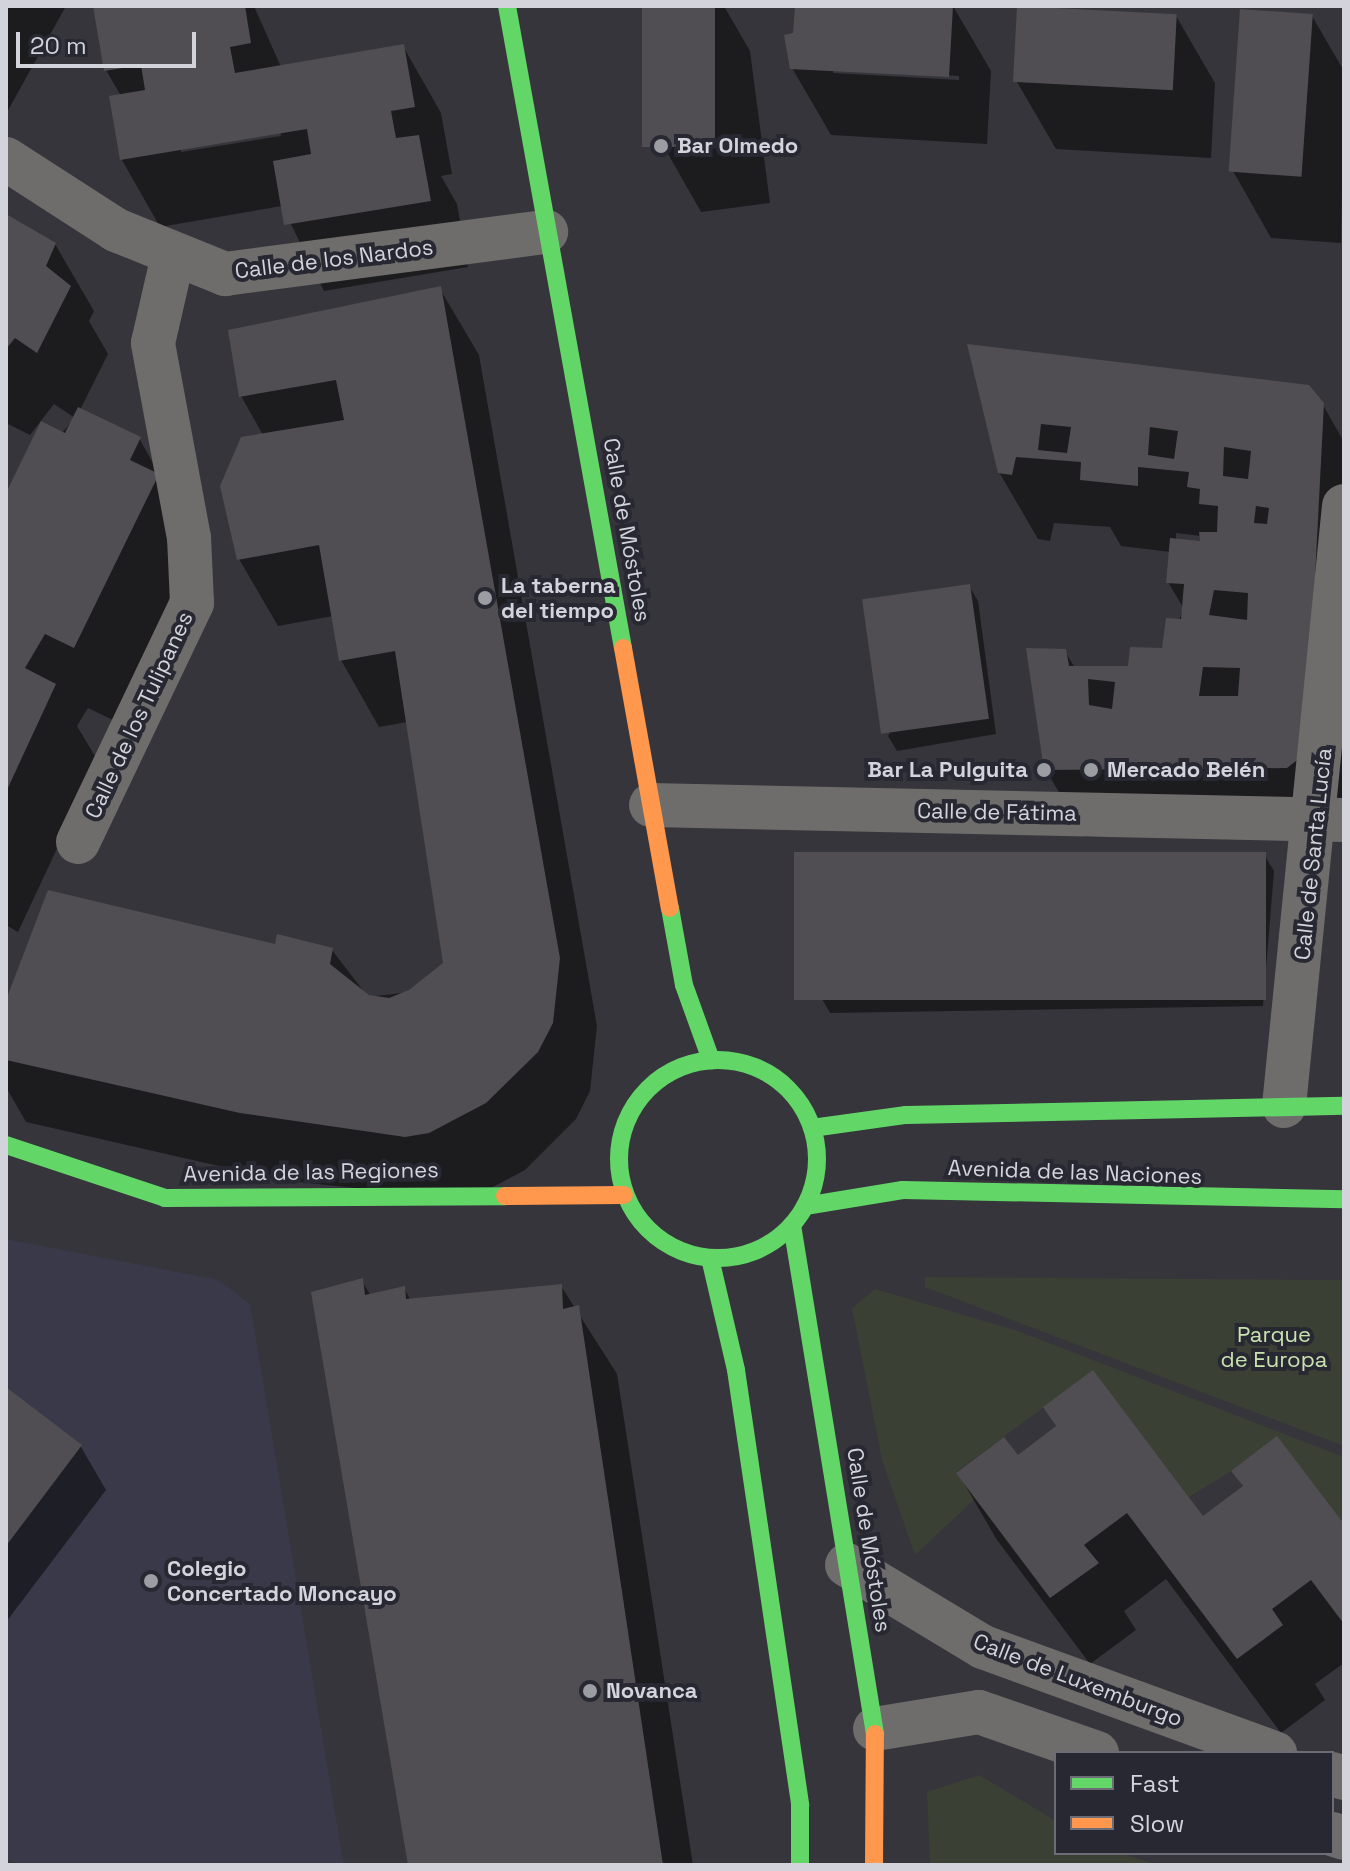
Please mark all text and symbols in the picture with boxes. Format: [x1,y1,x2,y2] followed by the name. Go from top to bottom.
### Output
[20,16,200,66] scale bar
[30,30,87,61] text: 20 m
[677,133,798,159] place label: Bar Olmedo
[652,137,670,155] marker: Bar Olmedo
[233,234,435,284] street label: Calle de los Nardos
[598,436,656,624] street label: Calle de Móstoles
[501,572,616,624] place label: La taberna del tiempo
[476,589,494,607] marker: La taberna del tiempo
[79,607,199,823] street label: Calle de los Tulipanes
[1289,747,1337,961] street label: Calle de Santa Lucía
[867,757,1028,783] place label: Bar La Pulguita
[1107,757,1265,783] place label: Mercado Belén
[1035,761,1053,779] marker: Bar La Pulguita
[1082,761,1100,779] marker: Mercado Belén
[917,797,1077,827] street label: Calle de Fátima
[947,1154,1203,1190] street label: Avenida de las Naciones
[183,1157,439,1187] street label: Avenida de las Regiones
[1220,1321,1328,1372] park label: Parque de Europa
[841,1446,897,1634] street label: Calle de Móstoles
[167,1555,397,1606] place label: Colegio Concertado Moncayo
[142,1572,160,1590] marker: Colegio Concertado Moncayo
[970,1628,1186,1732] street label: Calle de Luxemburgo
[606,1678,698,1704] place label: Novanca
[581,1682,599,1700] marker: Novanca
[1054,1751,1334,1855] legend
[1130,1768,1180,1799] text: Fast
[1130,1808,1184,1839] text: Slow

